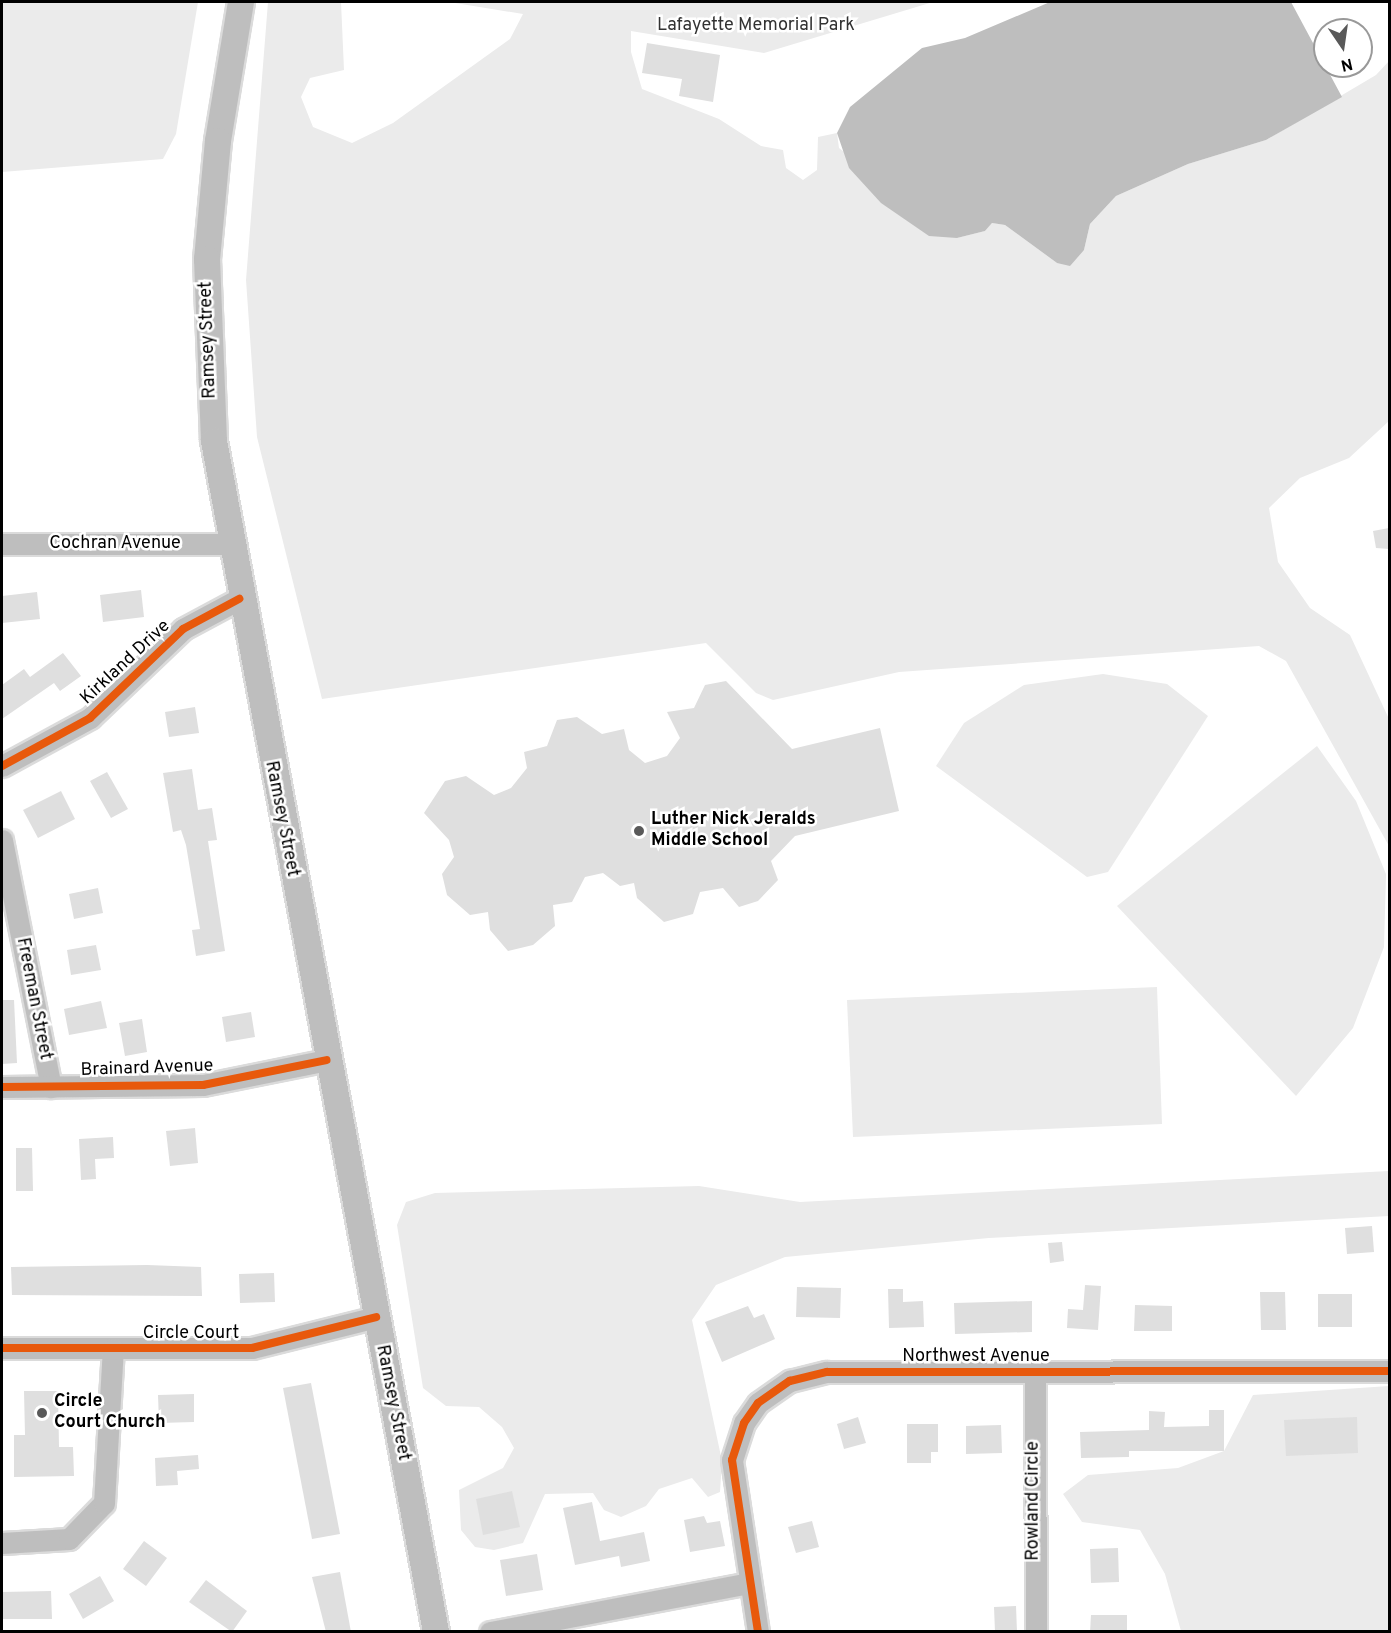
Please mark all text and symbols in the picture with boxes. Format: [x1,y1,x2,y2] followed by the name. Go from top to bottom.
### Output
[657,15,855,37] park label: Lafayette Memorial Park
[1313,18,1373,78] north arrow
[1339,53,1354,75] text: N
[196,281,222,399] street label: Ramsey Street
[49,533,181,555] street label: Cochran Avenue
[77,616,175,710] street label: Kirkland Drive
[259,759,303,879] street label: Ramsey Street
[651,810,816,852] place label: Luther Nick Jeralds Middle School
[632,824,646,838] marker: Luther Nick Jeralds Middle School
[11,936,55,1062] street label: Freeman Street
[80,1056,214,1082] street label: Brainard Avenue
[143,1323,239,1345] street label: Circle Court
[370,1343,414,1463] street label: Ramsey Street
[902,1346,1050,1368] street label: Northwest Avenue
[54,1392,166,1434] place label: Circle Court Church
[35,1406,49,1420] marker: Circle Court Church
[1023,1441,1045,1561] street label: Rowland Circle

